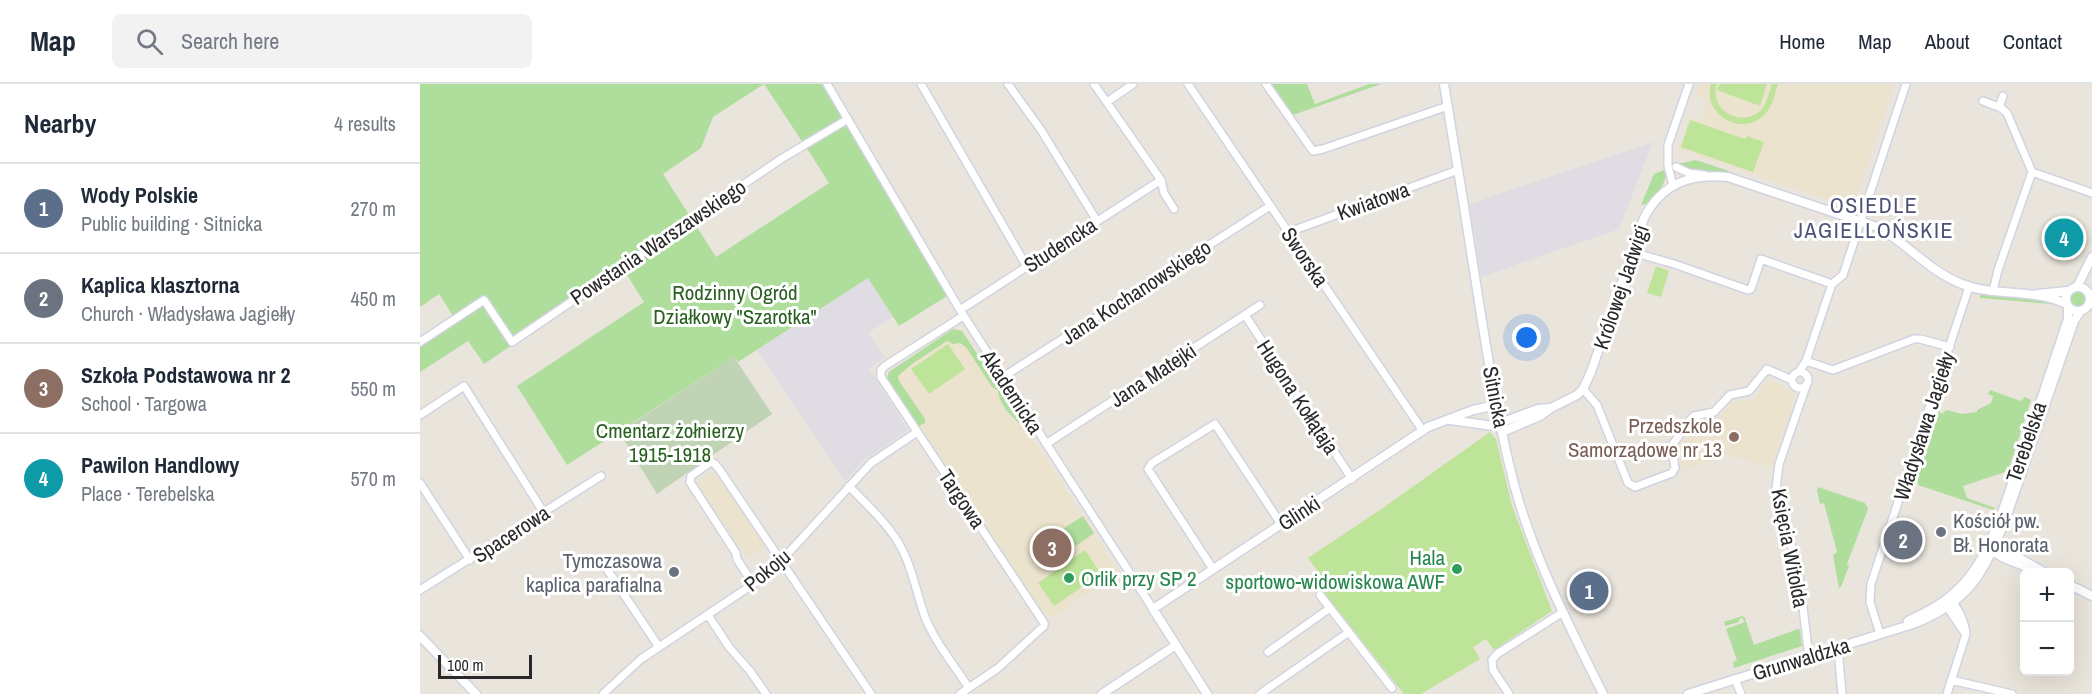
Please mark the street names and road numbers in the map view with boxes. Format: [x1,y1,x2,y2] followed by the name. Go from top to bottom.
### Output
[564,172,752,312] street label: Powstania Warszawskiego
[1333,174,1413,227] street label: Kwiatowa
[1018,210,1102,279] street label: Studencka
[1586,221,1656,353] street label: Królowej Jadwigi
[1275,222,1336,293] street label: Sworska
[1055,233,1217,351] street label: Jana Kochanowskiego
[1250,334,1346,460] street label: Hugona Kołłątaja
[1104,336,1202,414] street label: Jana Matejki
[973,344,1050,440] street label: Akademicka
[1886,347,1962,504] street label: Władysława Jagiełły
[1476,364,1516,431] street label: Sitnicka
[1999,398,2053,486] street label: Terebelska
[932,464,993,535] street label: Targowa
[1764,486,1816,610] street label: Księcia Witolda
[1272,489,1326,537] street label: Glinki
[467,498,555,570] street label: Spacerowa
[738,542,796,598] street label: Pokoju
[1749,630,1854,688] street label: Grunwaldzka

